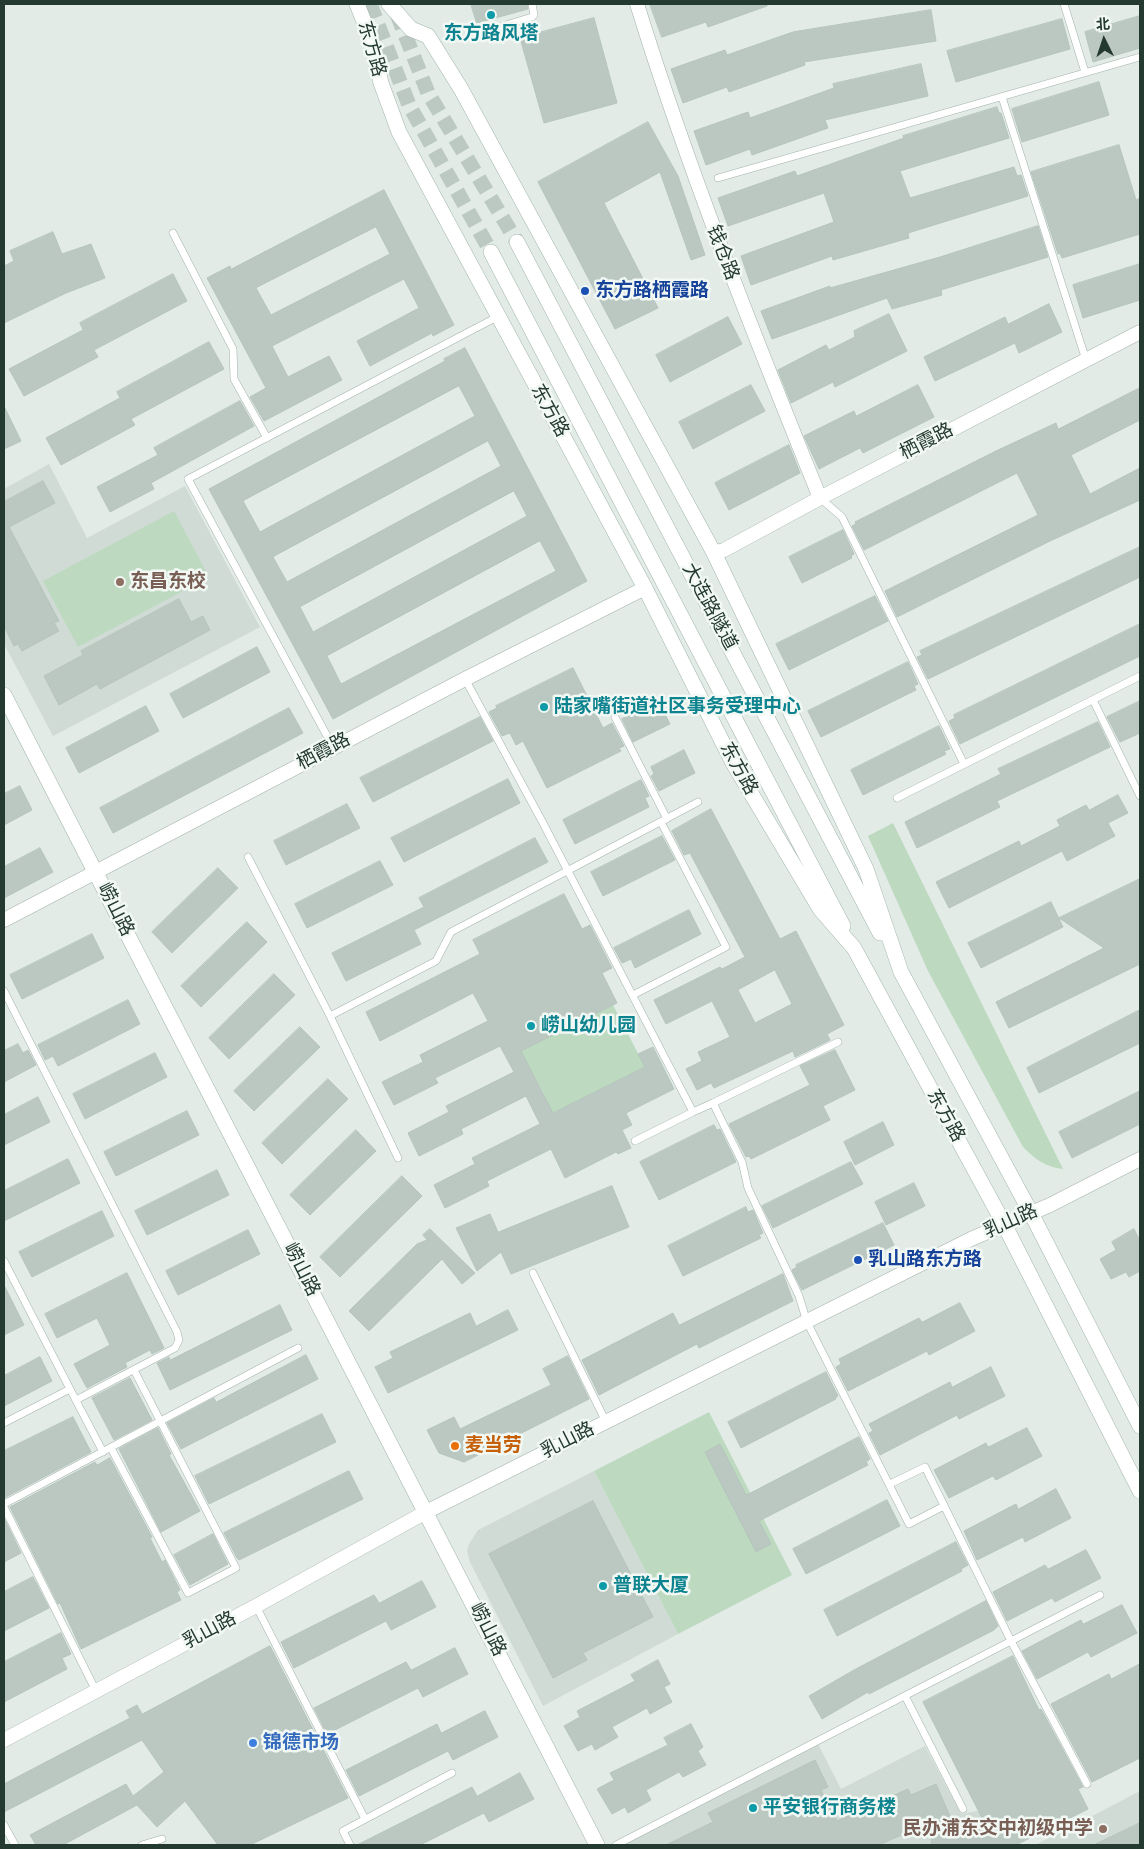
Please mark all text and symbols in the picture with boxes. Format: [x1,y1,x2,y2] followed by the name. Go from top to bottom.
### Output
[485,9,497,21] marker: 东方路风塔
[1079,15,1129,65] north arrow
[1095,16,1110,34] text: 北
[352,18,390,80] street label: 东方路
[444,23,538,45] place label: 东方路风塔
[701,222,743,284] street label: 钱仓路
[595,280,709,302] place label: 东方路栖霞路
[579,285,591,297] marker: 东方路栖霞路
[525,381,573,441] street label: 东方路
[896,419,958,465] street label: 栖霞路
[677,560,741,654] street label: 大连路隧道
[130,571,206,593] place label: 东昌东校
[114,576,126,588] marker: 东昌东校
[554,696,801,718] place label: 陆家嘴街道社区事务受理中心
[538,701,550,713] marker: 陆家嘴街道社区事务受理中心
[293,729,355,775] street label: 栖霞路
[714,739,762,799] street label: 东方路
[92,879,138,941] street label: 崂山路
[541,1015,636,1037] place label: 崂山幼儿园
[525,1020,537,1032] marker: 崂山幼儿园
[921,1086,969,1146] street label: 东方路
[980,1200,1042,1244] street label: 乳山路
[278,1239,324,1301] street label: 崂山路
[868,1249,982,1271] place label: 乳山路东方路
[852,1254,864,1266] marker: 乳山路东方路
[537,1418,599,1464] street label: 乳山路
[465,1435,522,1457] place label: 麦当劳
[449,1440,461,1452] marker: 麦当劳
[613,1575,689,1597] place label: 普联大厦
[597,1580,609,1592] marker: 普联大厦
[464,1599,510,1661] street label: 崂山路
[179,1608,241,1654] street label: 乳山路
[263,1732,339,1754] place label: 锦德市场
[247,1737,259,1749] marker: 锦德市场
[763,1797,896,1819] place label: 平安银行商务楼
[747,1802,759,1814] marker: 平安银行商务楼
[903,1818,1093,1840] place label: 民办浦东交中初级中学
[1097,1823,1109,1835] marker: 民办浦东交中初级中学

